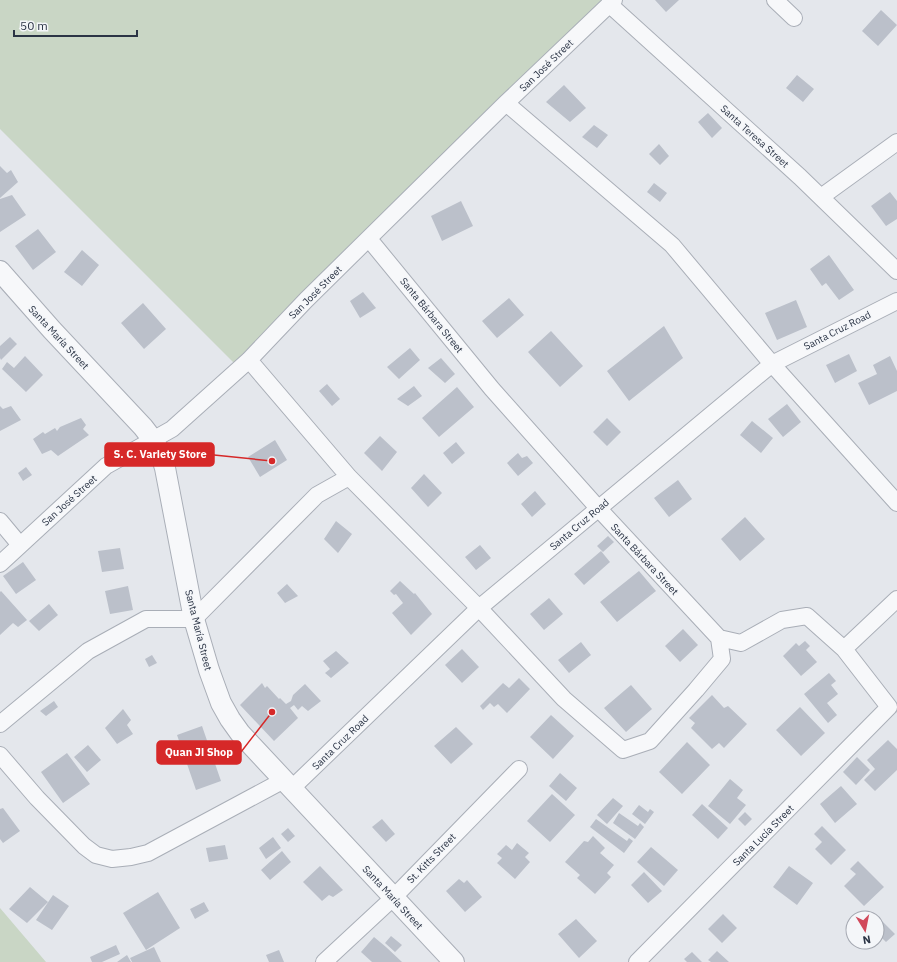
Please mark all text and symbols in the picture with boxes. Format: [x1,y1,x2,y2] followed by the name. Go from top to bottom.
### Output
[14,12,137,38] scale bar
[20,18,48,33] text: 50 m
[517,36,576,94] street label: San José Street
[718,102,792,171] street label: Santa Teresa Street
[286,263,345,322] street label: San José Street
[397,275,466,356] street label: Santa Bárbara Street
[26,303,92,372] street label: Santa María Street
[801,308,873,353] street label: Santa Cruz Road
[105,443,214,466] callout: S. C. Variety Store
[113,447,207,461] text: S. C. Variety Store
[39,472,100,529] street label: San José Street
[547,496,612,553] street label: Santa Cruz Road
[608,521,682,598] street label: Santa Bárbara Street
[182,588,215,672] street label: Santa María Street
[309,712,371,773] street label: Santa Cruz Road
[157,741,241,764] callout: Quan Ji Shop
[165,745,233,759] text: Quan Ji Shop
[730,802,797,869] street label: Santa Lucía Street
[404,830,459,886] street label: St. Kitts Street
[360,863,426,932] street label: Santa María Street
[845,910,885,950] north arrow
[862,932,872,947] text: N

